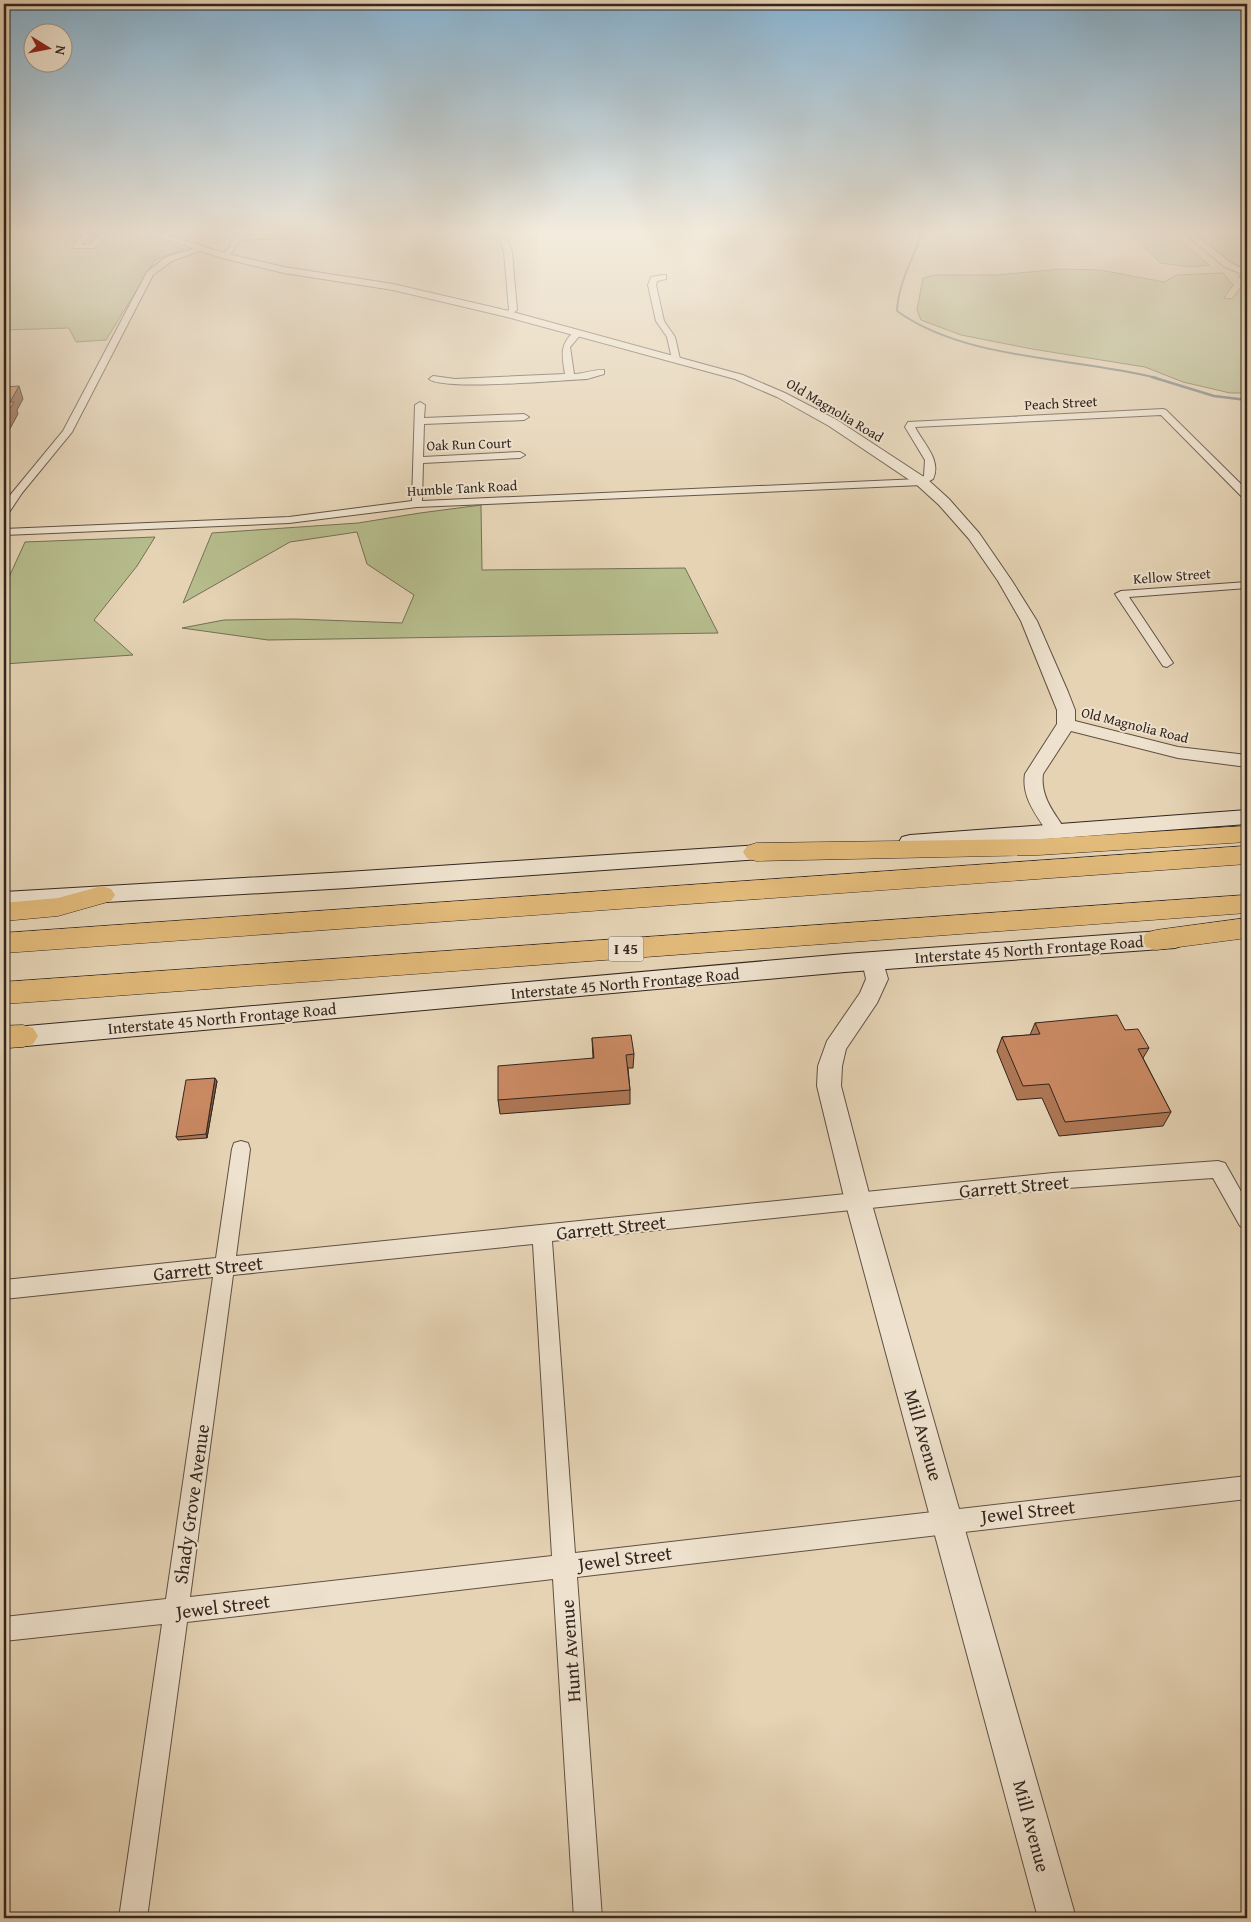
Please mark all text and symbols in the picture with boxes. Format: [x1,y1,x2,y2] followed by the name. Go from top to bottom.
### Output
[22,22,72,72] north arrow
[50,44,71,57] text: N
[783,373,888,447] street label: Old Magnolia Road
[1024,391,1098,415] street label: Peach Street
[426,433,512,455] street label: Oak Run Court
[406,475,518,501] street label: Humble Tank Road
[1132,563,1212,589] street label: Kellow Street
[1079,702,1191,748] street label: Old Magnolia Road
[914,929,1145,969] street label: Interstate 45 North Frontage Road
[608,936,644,962] road number: I 45
[510,961,741,1005] street label: Interstate 45 North Frontage Road
[107,996,338,1040] street label: Interstate 45 North Frontage Road
[958,1167,1070,1205] street label: Garrett Street
[555,1207,668,1247] street label: Garrett Street
[152,1248,265,1288] street label: Garrett Street
[898,1386,950,1484] street label: Mill Avenue
[166,1422,216,1586] street label: Shady Grove Avenue
[978,1492,1077,1530] street label: Jewel Street
[574,1538,674,1578] street label: Jewel Street
[172,1586,272,1626] street label: Jewel Street
[552,1599,588,1703] street label: Hunt Avenue
[1006,1777,1058,1875] street label: Mill Avenue

